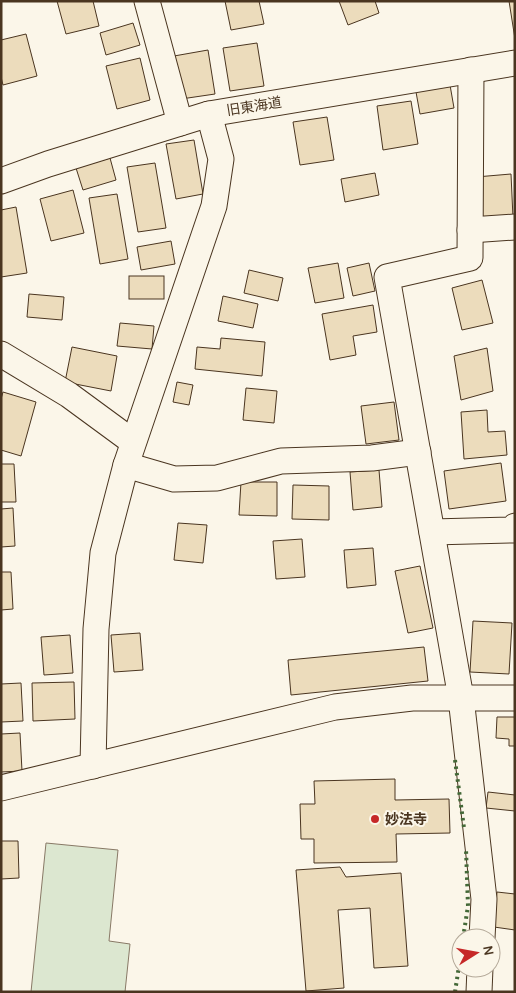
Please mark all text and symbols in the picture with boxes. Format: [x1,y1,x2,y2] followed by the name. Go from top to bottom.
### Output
[225,94,283,119] street label: 旧東海道
[385,811,427,828] place label: 妙法寺
[369,813,381,825] marker: 妙法寺
[451,928,501,978] north arrow
[479,944,498,957] text: N

